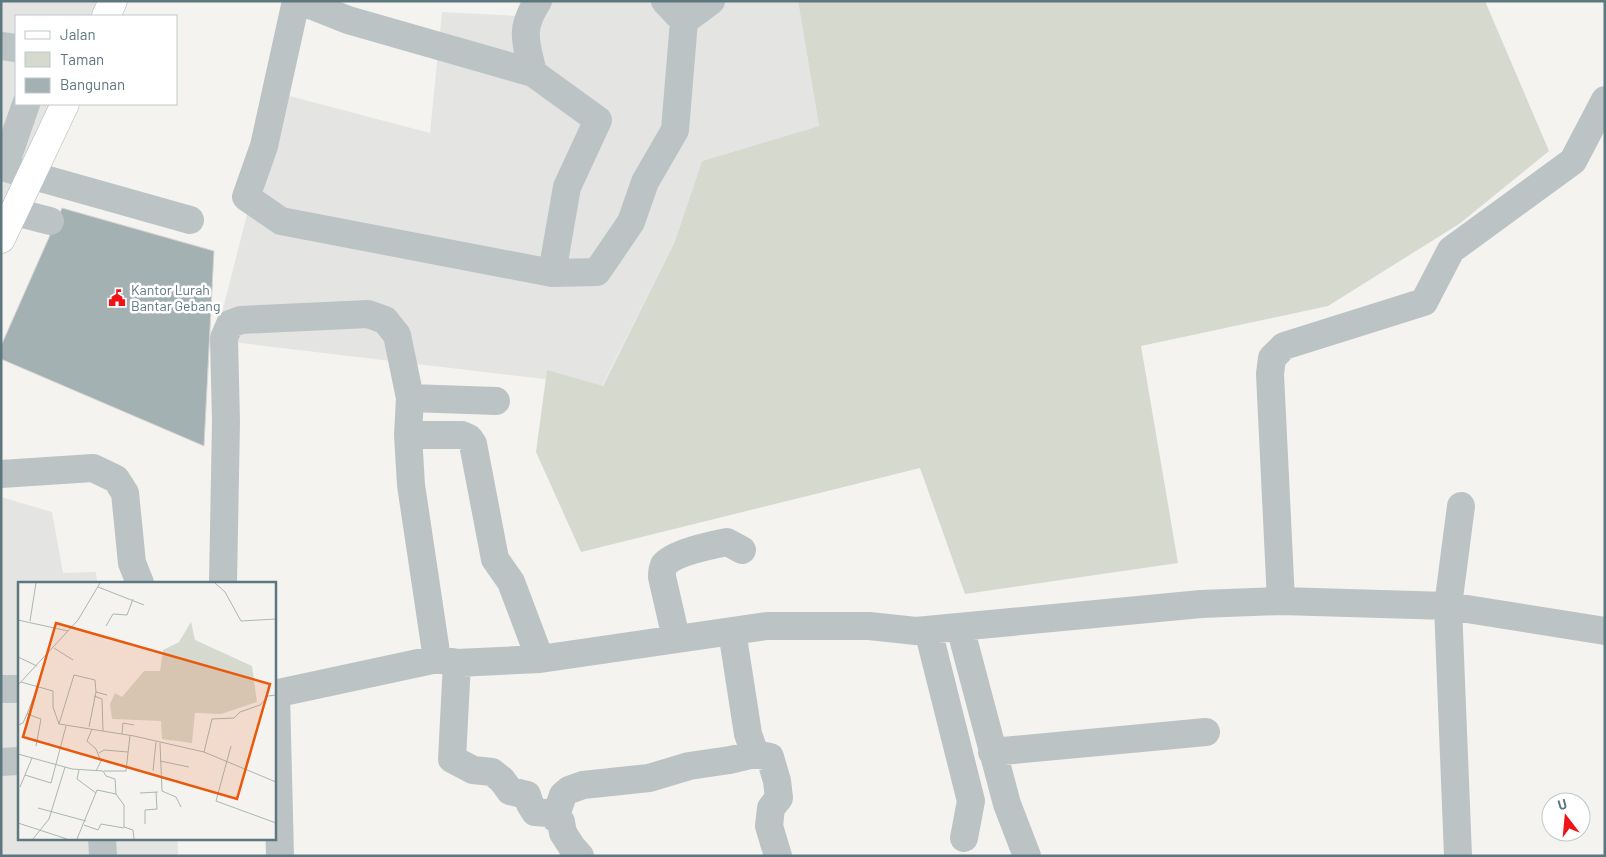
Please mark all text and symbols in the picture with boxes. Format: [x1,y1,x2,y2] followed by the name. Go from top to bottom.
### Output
[15,15,178,105] legend
[60,25,96,43] text: Jalan
[60,50,104,68] text: Taman
[60,75,125,93] text: Bangunan
[131,281,220,314] place label: Kantor Lurah Bantar Gebang
[107,288,127,308] public building icon: Kantor Lurah Bantar Gebang
[18,582,275,840] inset map
[1541,792,1591,842] north arrow
[1556,795,1569,813] text: U

